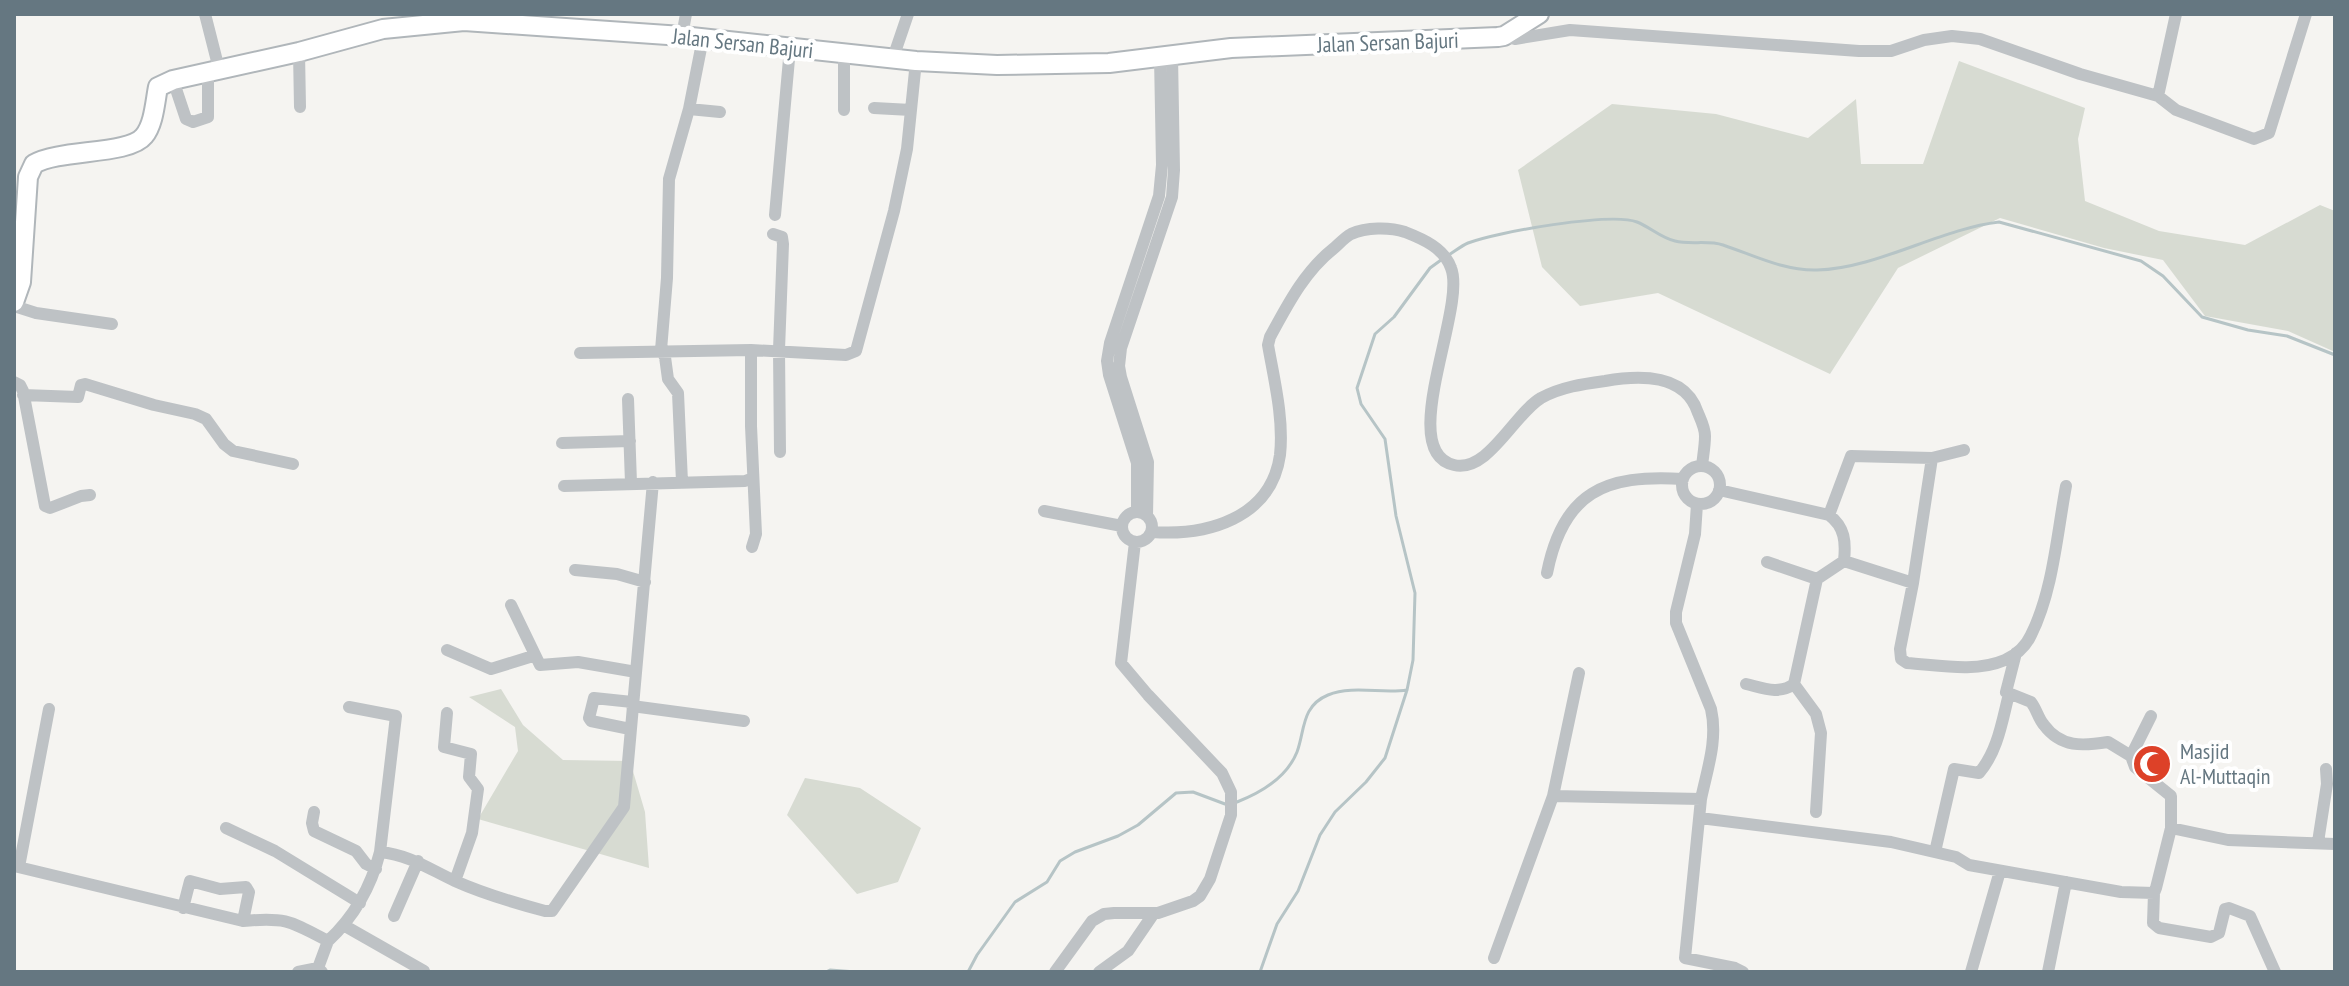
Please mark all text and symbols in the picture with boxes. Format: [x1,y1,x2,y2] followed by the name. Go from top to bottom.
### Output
[670,22,815,64] street label: Jalan Sersan Bajuri
[1316,26,1459,58] street label: Jalan Sersan Bajuri
[2180,737,2270,790] place label: Masjid Al-Muttaqin
[2131,743,2173,785] mosque icon: Masjid Al-Muttaqin

